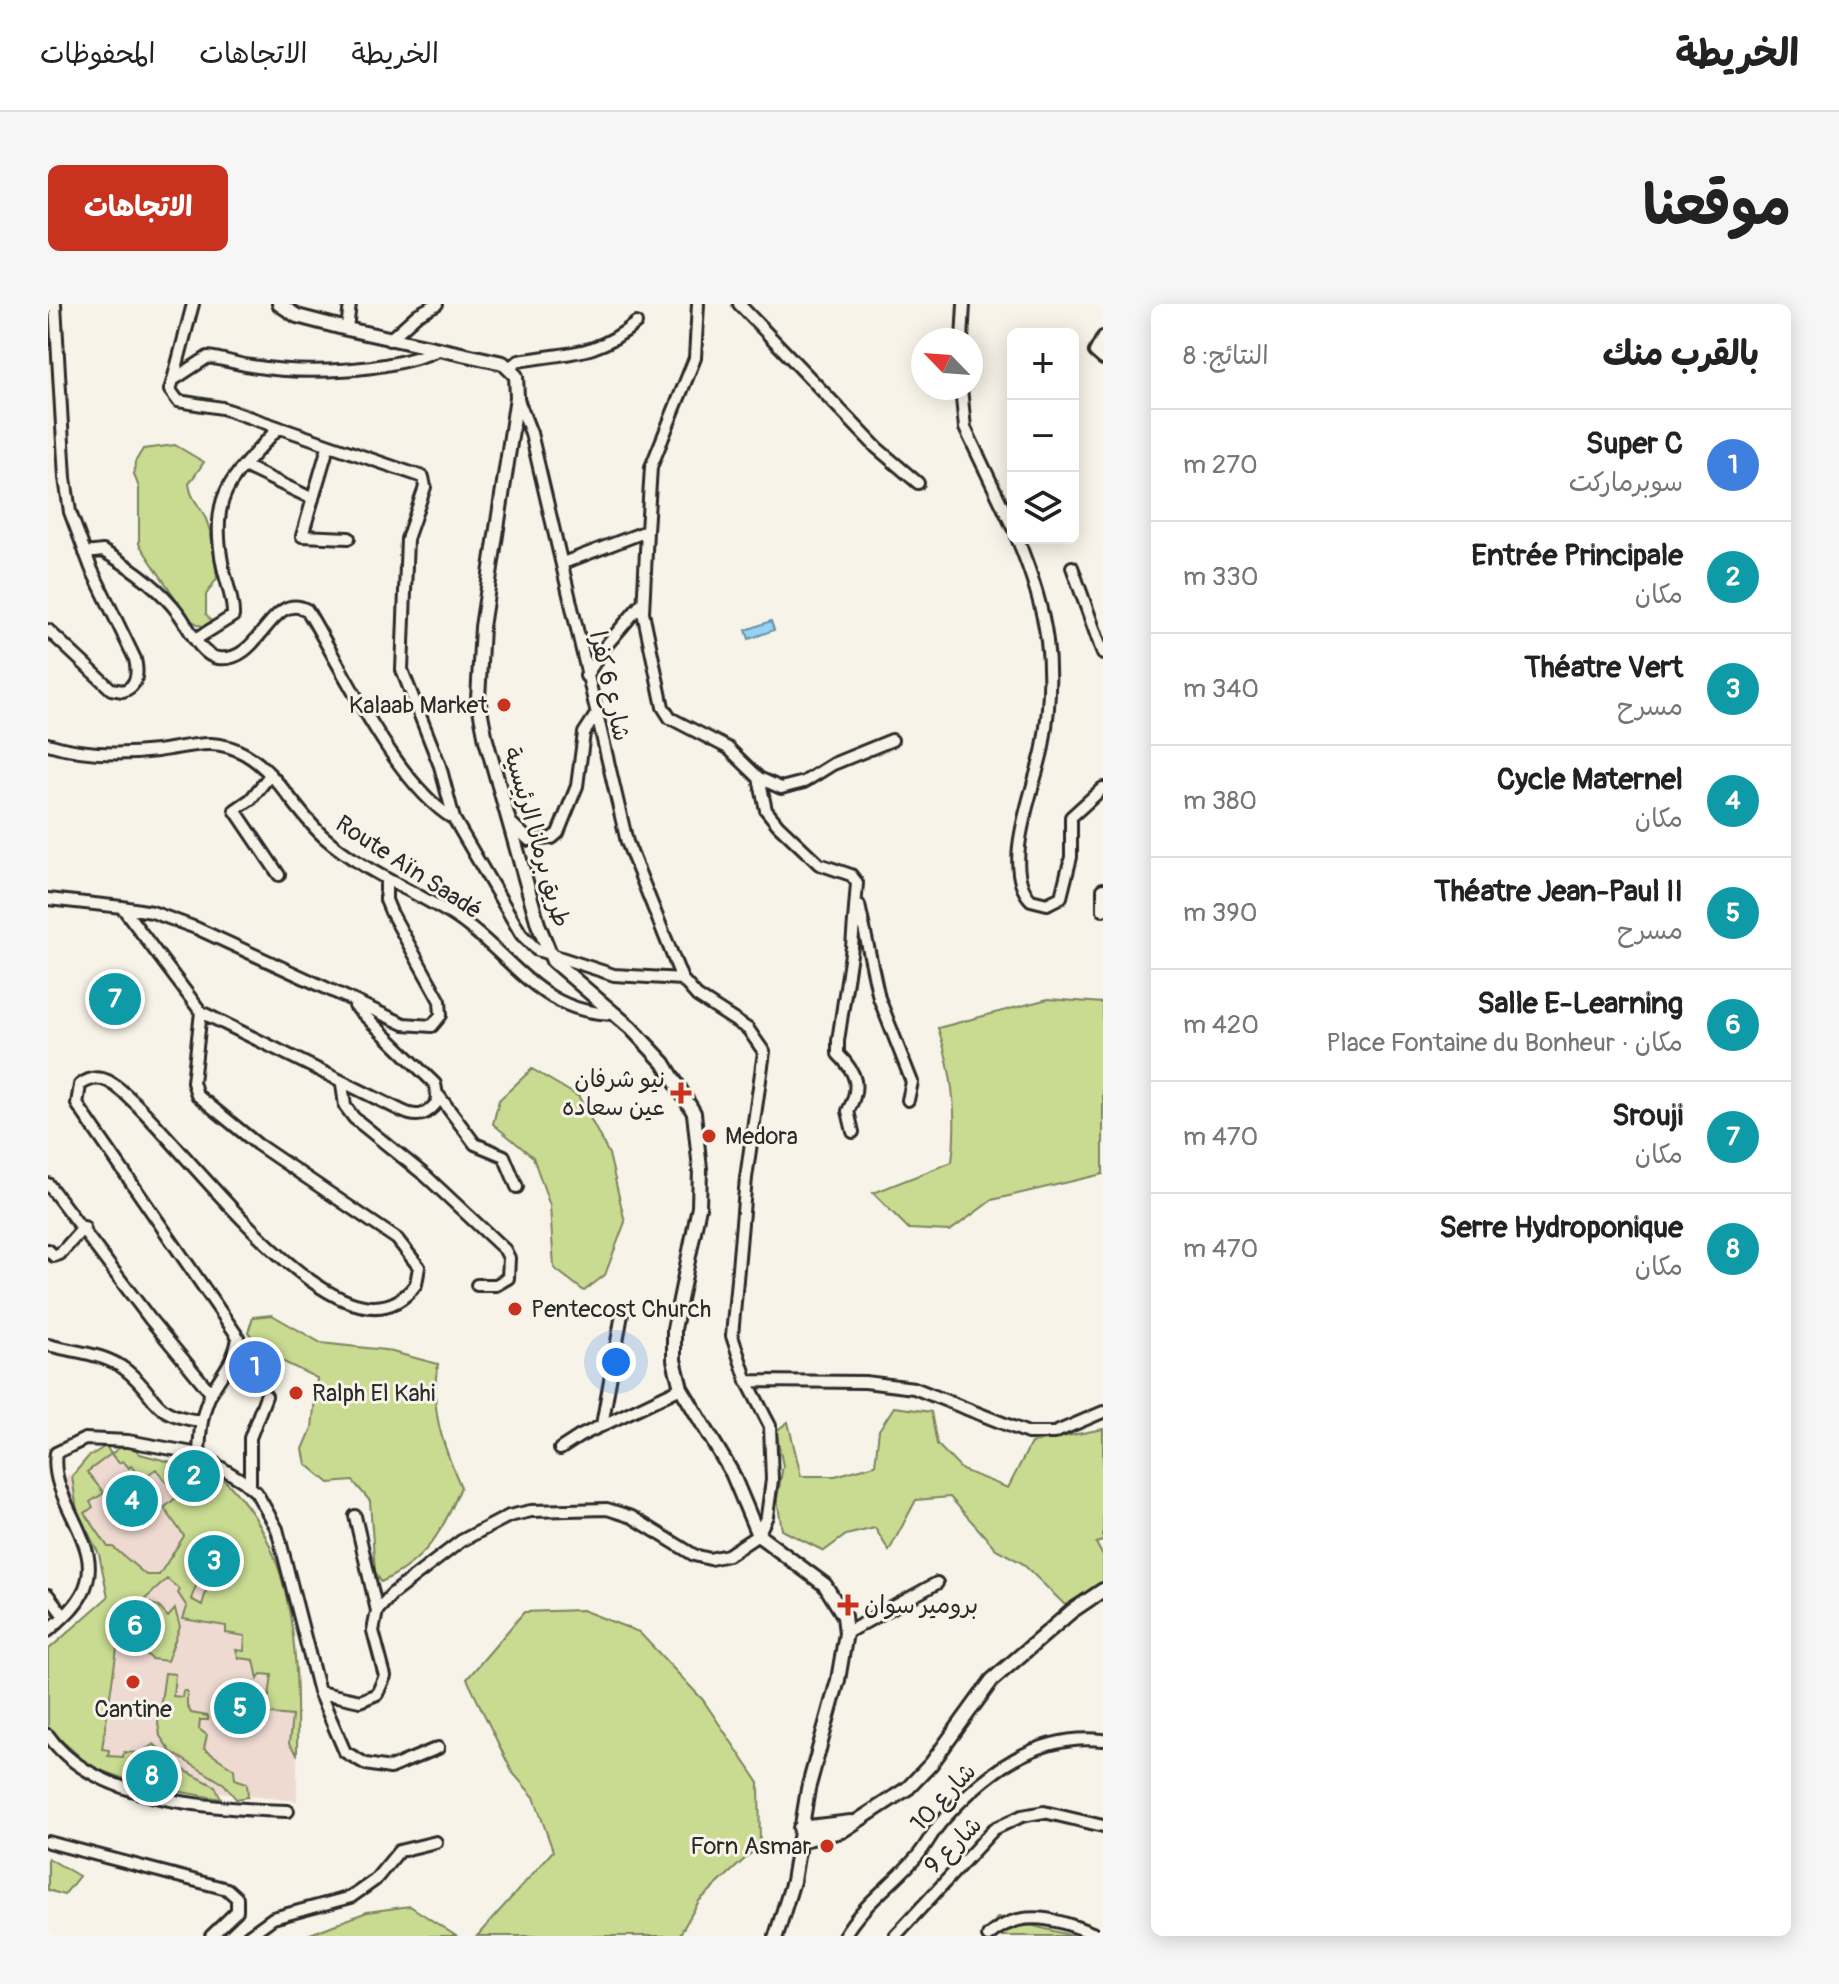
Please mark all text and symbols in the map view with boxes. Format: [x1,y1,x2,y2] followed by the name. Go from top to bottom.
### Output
[1675,30,1799,78] text: الخريطة
[40,37,155,72] text: المحفوظات
[199,37,307,72] text: الاتجاهات
[351,37,439,72] text: الخريطة
[48,165,228,251] button: الاتجاهات
[1643,172,1791,241] text: موقعنا
[911,328,983,400] north arrow
[1007,328,1079,544] map controls
[1007,328,1079,400] button: +
[1603,333,1759,376] text: بالقرب منك
[1183,340,1269,372] text: النتائج: 8
[1007,400,1079,472] button: −
[1586,425,1683,462] text: Super C
[1183,449,1258,481] text: 270 m
[1728,449,1738,481] text: 1
[1569,467,1683,499] text: سوبرماركت
[1007,472,1079,544] button: layers
[1471,537,1683,574] text: Entrée Principale
[1183,561,1259,593] text: 330 m
[1726,561,1740,593] text: 2
[1635,579,1683,611] text: مكان
[581,628,636,744] street label: شارع 6 كفرا
[1524,649,1683,686] text: Théatre Vert
[1183,673,1259,705] text: 340 m
[1726,673,1740,705] text: 3
[349,691,488,720] place label: Kalaab Market
[1617,691,1683,723] text: مسرح
[495,696,513,714] marker: Kalaab Market
[497,744,576,931] street label: طريق برمانا الرئيسية
[1497,761,1683,798] text: Cycle Maternel
[1183,785,1257,817] text: 380 m
[1725,785,1741,817] text: 4
[1635,803,1683,835] text: مكان
[330,809,487,925] street label: Route Aïn Saadé
[1434,873,1683,910] text: Théatre Jean-Paul II
[1183,897,1257,929] text: 390 m
[1726,897,1740,929] text: 5
[1617,915,1683,947] text: مسرح
[89,969,141,1029] pin: 7
[1477,985,1683,1022] text: Salle E-Learning
[1183,1009,1259,1041] text: 420 m
[1725,1009,1741,1041] text: 6
[1326,1027,1683,1059] text: مكان · Place Fontaine du Bonheur
[562,1065,665,1122] place label: نيو شرفان عين سعاده
[672,1084,690,1102] marker: نيو شرفان عين سعاده
[1612,1097,1683,1134] text: Srouji
[1183,1121,1258,1153] text: 470 m
[1726,1121,1740,1153] text: 7
[725,1122,798,1151] place label: Medora
[700,1127,718,1145] marker: Medora
[1635,1139,1683,1171] text: مكان
[1439,1209,1683,1246] text: Serre Hydroponique
[1183,1233,1258,1265] text: 470 m
[1726,1233,1740,1265] text: 8
[1635,1251,1683,1283] text: مكان
[531,1295,711,1324] place label: Pentecost Church
[506,1300,524,1318] marker: Pentecost Church
[229,1337,281,1397] pin: 1
[596,1342,636,1382] your location
[312,1379,435,1408] place label: Ralph El Kahi
[287,1384,305,1402] marker: Ralph El Kahi
[168,1446,220,1506] pin: 2
[106,1471,158,1531] pin: 4
[188,1531,240,1591] pin: 3
[864,1591,978,1620] place label: برومير سوان
[109,1596,161,1656] pin: 6
[839,1596,857,1614] marker: برومير سوان
[124,1673,142,1691] marker: Cantine
[214,1678,266,1738] pin: 5
[94,1695,172,1724] place label: Cantine
[126,1746,178,1806] pin: 8
[904,1757,984,1839] street label: شارع 10
[919,1811,990,1882] street label: شارع 9
[690,1832,811,1861] place label: Forn Asmar
[818,1837,836,1855] marker: Forn Asmar

